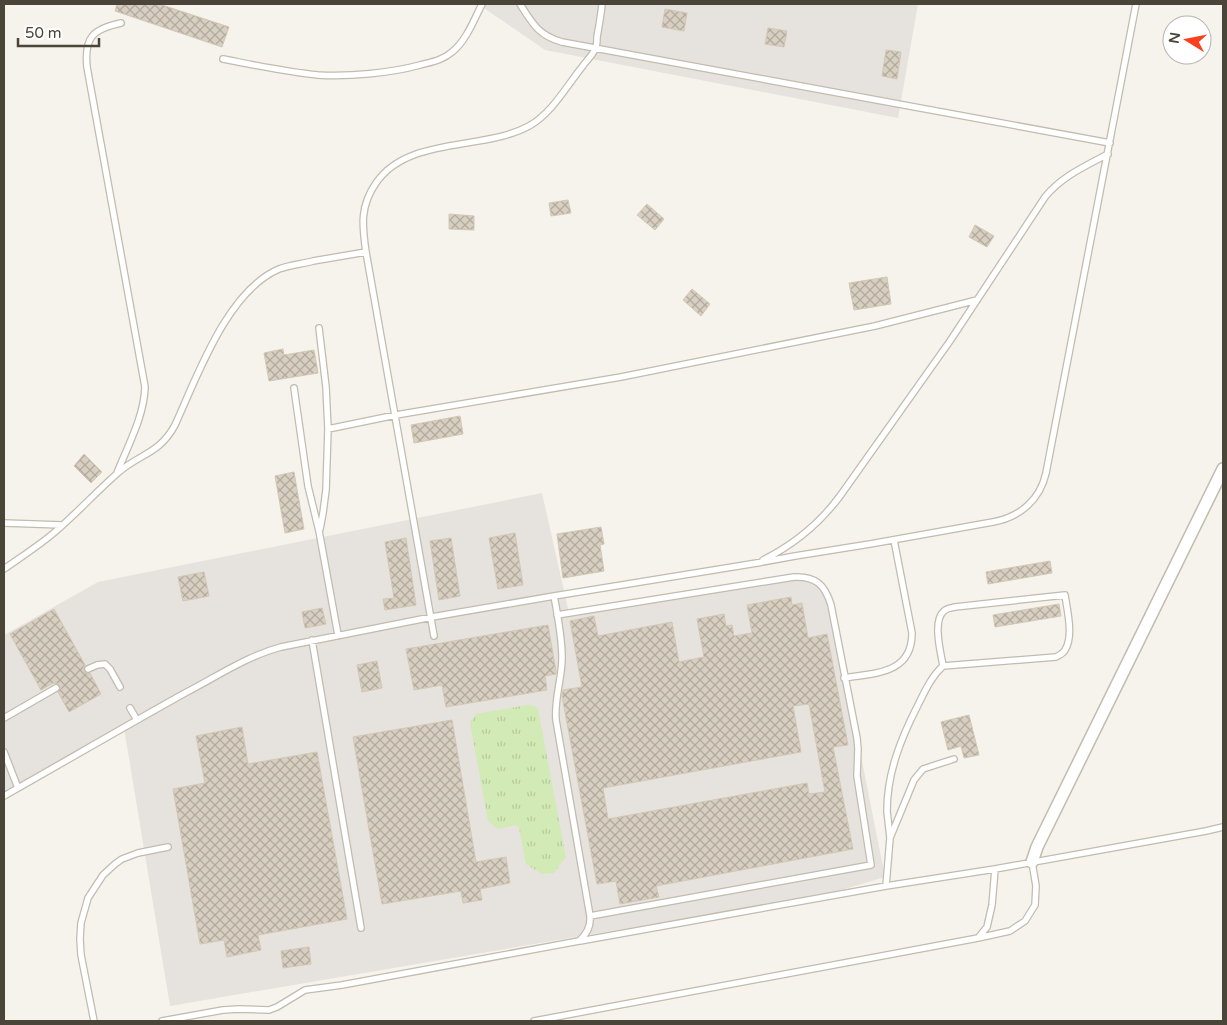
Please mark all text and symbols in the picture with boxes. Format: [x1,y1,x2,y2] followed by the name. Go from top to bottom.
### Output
[18,15,99,47] scale bar
[1162,15,1212,65] north arrow
[25,24,62,42] text: 50 m
[1165,31,1184,45] text: N

